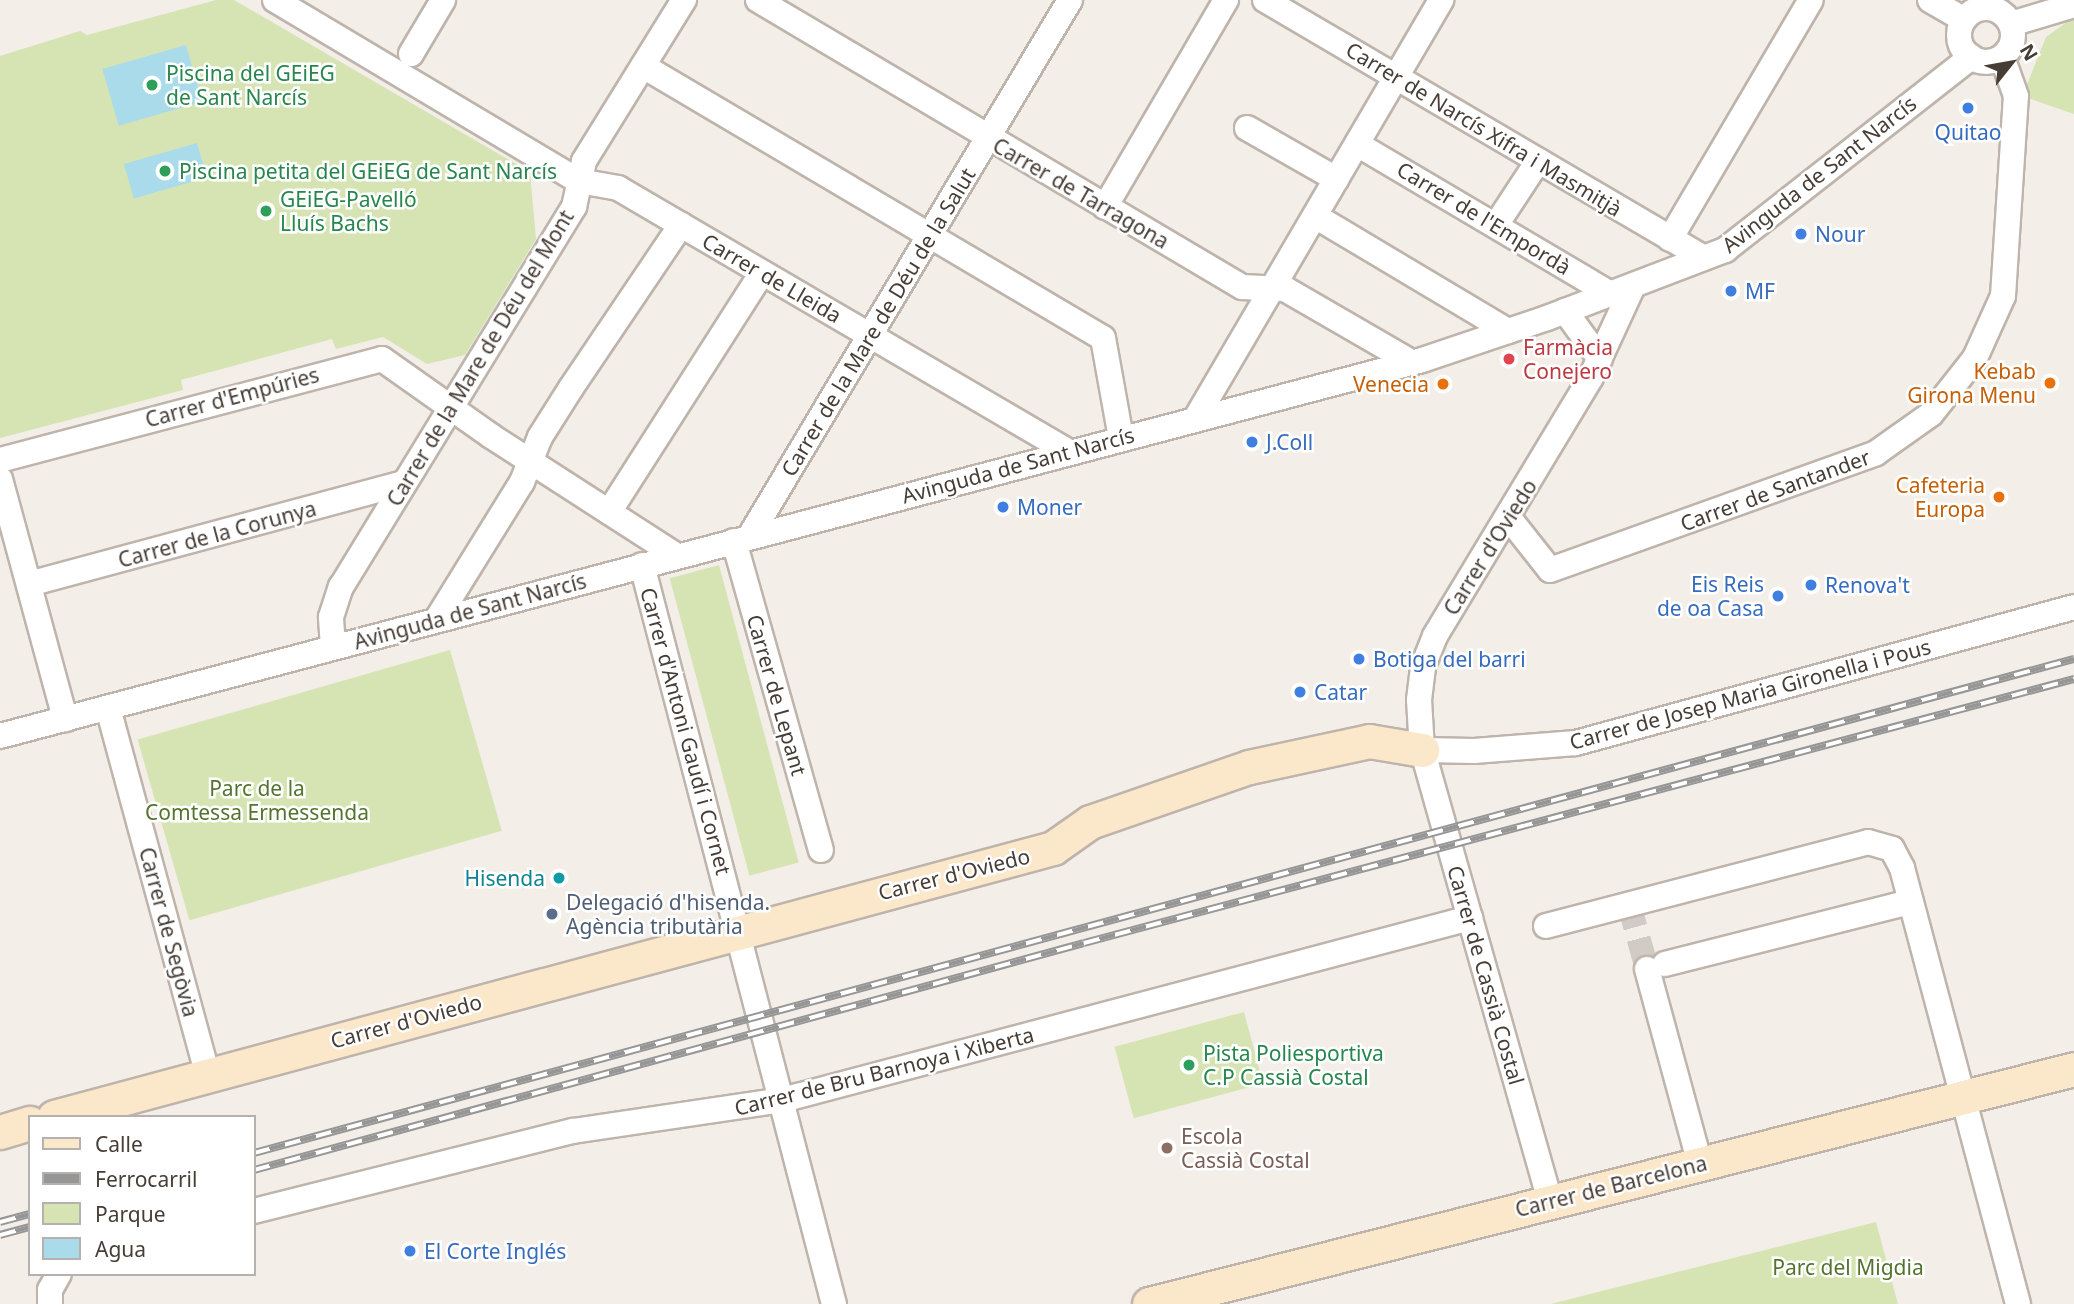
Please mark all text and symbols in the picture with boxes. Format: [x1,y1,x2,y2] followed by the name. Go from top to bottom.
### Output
[1976,28,2046,98] north arrow
[1342,37,1626,221] street label: Carrer de Narcís Xifra i Masmitjà
[2014,39,2044,65] text: N
[166,60,335,110] place label: Piscina del GEiEG de Sant Narcís
[144,77,160,93] marker: Piscina del GEiEG de Sant Narcís
[1717,90,1921,258] street label: Avinguda de Sant Narcís
[1960,100,1976,116] marker: Quitao
[1935,119,2001,145] place label: Quitao
[989,132,1173,254] street label: Carrer de Tarragona
[1393,156,1575,280] street label: Carrer de l'Empordà
[179,158,557,184] place label: Piscina petita del GEiEG de Sant Narcís
[157,163,173,179] marker: Piscina petita del GEiEG de Sant Narcís
[776,163,980,481] street label: Carrer de la Mare de Déu de la Salut
[280,186,417,236] place label: GEiEG-Pavelló Lluís Bachs
[258,203,274,219] marker: GEiEG-Pavelló Lluís Bachs
[381,205,579,511] street label: Carrer de la Mare de Déu del Mont
[1815,221,1865,247] place label: Nour
[1793,226,1809,242] marker: Nour
[698,228,846,328] street label: Carrer de Lleida
[1745,278,1775,304] place label: MF
[1723,283,1739,299] marker: MF
[1523,334,1613,384] place label: Farmàcia Conejero
[1501,351,1517,367] marker: Farmàcia Conejero
[1907,358,2036,408] place label: Kebab Girona Menu
[142,362,322,432] street label: Carrer d'Empúries
[1353,371,1429,397] place label: Venecia
[2042,375,2058,391] marker: Kebab Girona Menu
[1435,376,1451,392] marker: Venecia
[899,422,1137,508] street label: Avinguda de Sant Narcís
[1266,429,1313,455] place label: J.Coll
[1244,434,1260,450] marker: J.Coll
[1677,444,1873,536] street label: Carrer de Santander
[1896,472,1985,522] place label: Cafeteria Europa
[1438,474,1542,620] street label: Carrer d'Oviedo
[1991,489,2007,505] marker: Cafeteria Europa
[1017,494,1082,520] place label: Moner
[115,495,319,573] street label: Carrer de la Corunya
[995,499,1011,515] marker: Moner
[351,568,589,654] street label: Avinguda de Sant Narcís
[1657,571,1764,621] place label: Eis Reis de oa Casa
[1825,572,1910,598] place label: Renova't
[1803,577,1819,593] marker: Renova't
[635,585,737,877] street label: Carrer d'Antoni Gaudí i Cornet
[1770,588,1786,604] marker: Eis Reis de oa Casa
[742,612,812,778] street label: Carrer de Lepant
[1567,634,1933,754] street label: Carrer de Josep Maria Gironella i Pous
[1373,646,1526,672] place label: Botiga del barri
[1351,651,1367,667] marker: Botiga del barri
[1314,679,1367,705] place label: Catar
[1292,684,1308,700] marker: Catar
[145,775,369,825] park label: Parc de la Comtessa Ermessenda
[875,843,1033,905] street label: Carrer d'Oviedo
[134,844,204,1020] street label: Carrer de Segòvia
[1443,863,1529,1087] street label: Carrer de Cassià Costal
[464,865,545,891] place label: Hisenda
[551,870,567,886] marker: Hisenda
[566,889,770,939] place label: Delegació d'hisenda. Agència tributària
[544,906,560,922] marker: Delegació d'hisenda. Agència tributària
[328,989,484,1053] street label: Carrer d'Oviedo
[732,1022,1036,1120] street label: Carrer de Bru Barnoya i Xiberta
[1203,1040,1384,1090] place label: Pista Poliesportiva C.P Cassià Costal
[1181,1057,1197,1073] marker: Pista Poliesportiva C.P Cassià Costal
[28,1115,256,1276] legend
[1181,1123,1310,1173] place label: Escola Cassià Costal
[95,1130,143,1158] text: Calle
[1159,1140,1175,1156] marker: Escola Cassià Costal
[1513,1150,1709,1222] street label: Carrer de Barcelona
[95,1165,197,1193] text: Ferrocarril
[95,1200,165,1228] text: Parque
[95,1235,146,1263] text: Agua
[424,1238,566,1264] place label: El Corte Inglés
[402,1243,418,1259] marker: El Corte Inglés
[1772,1254,1924,1280] park label: Parc del Migdia

